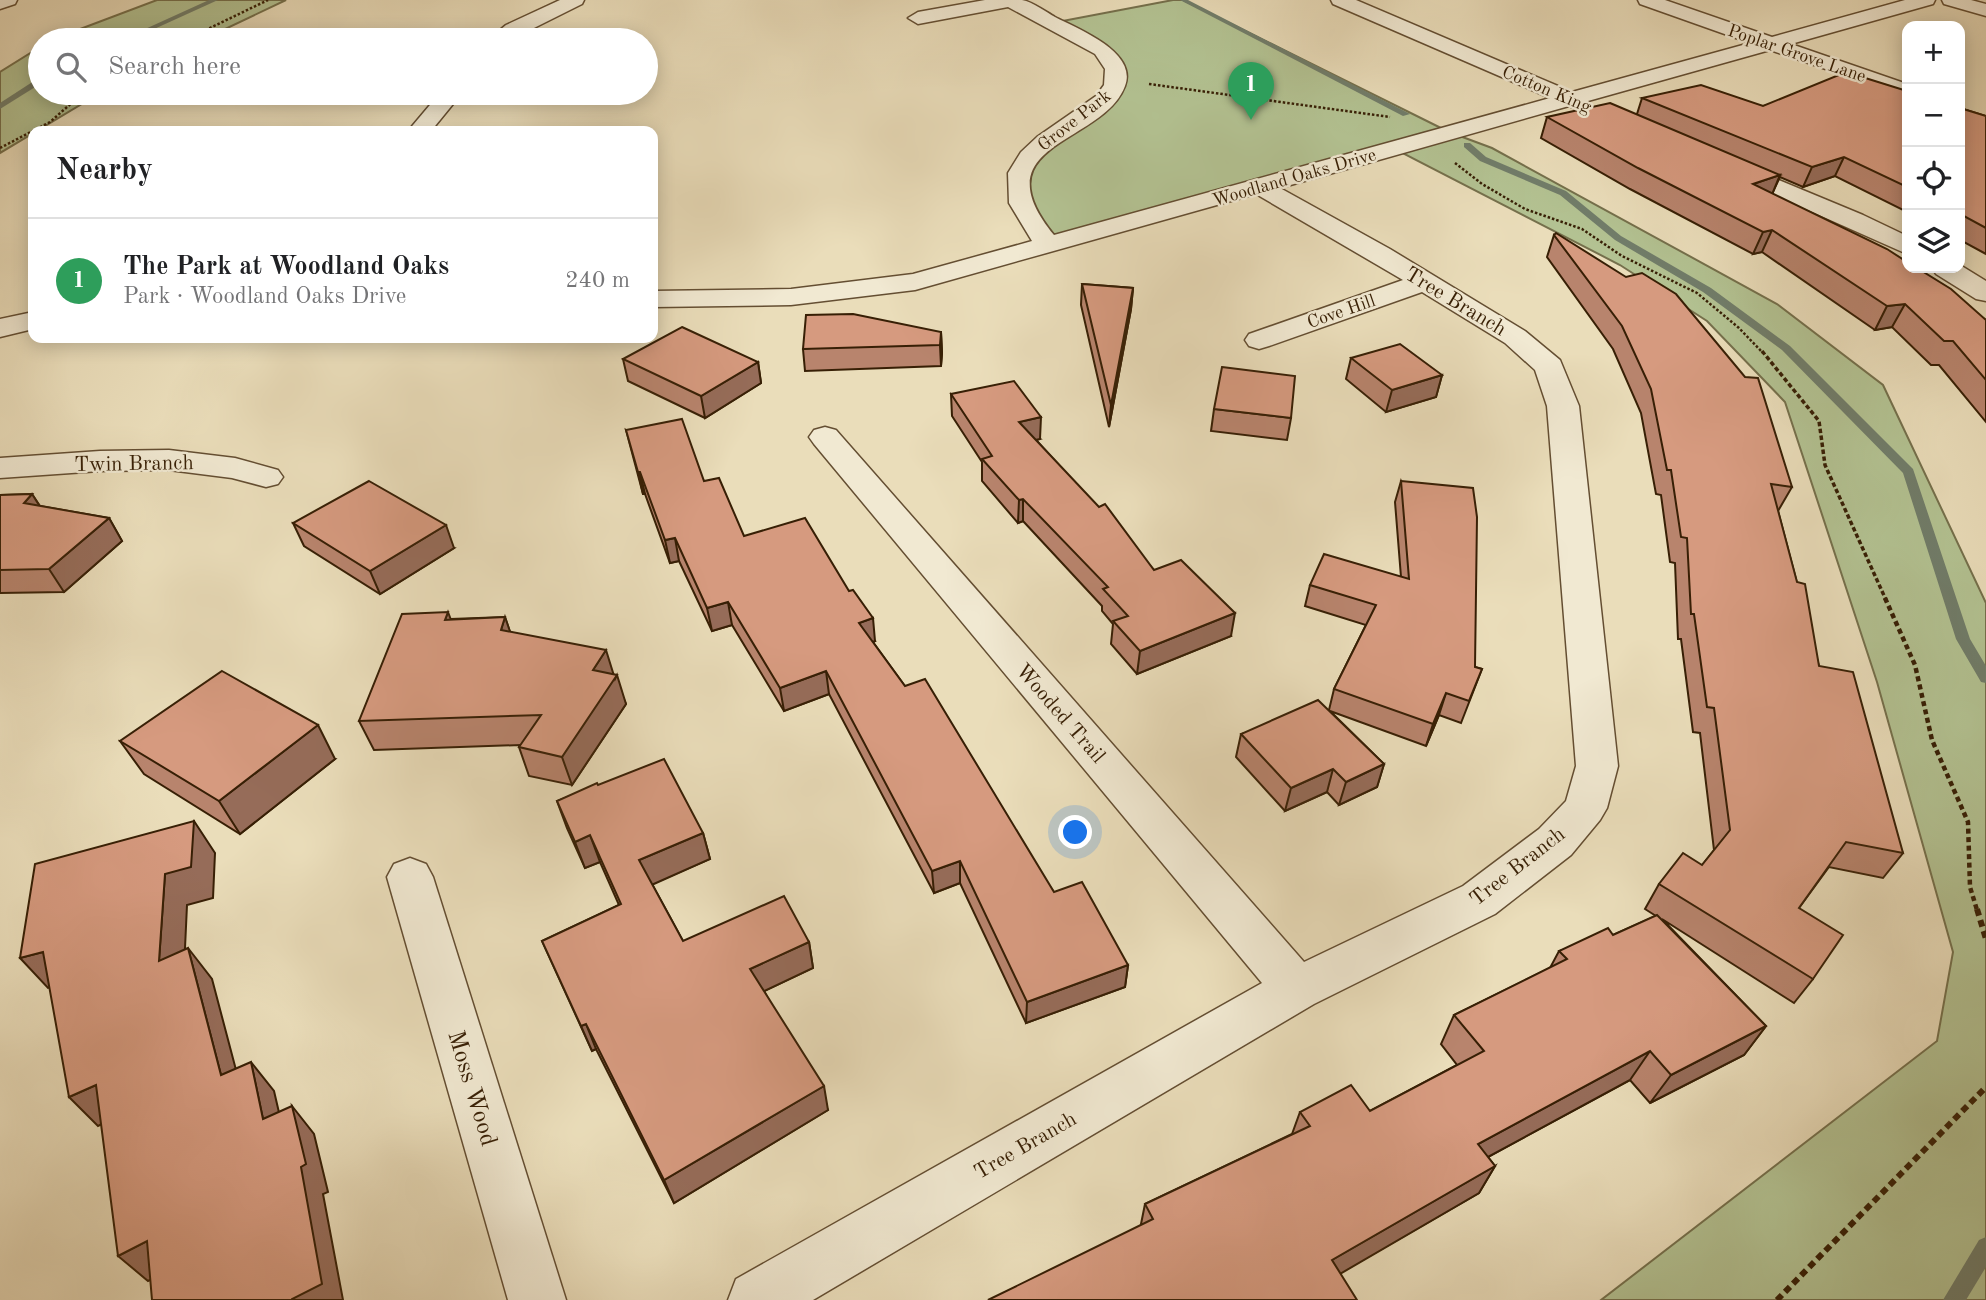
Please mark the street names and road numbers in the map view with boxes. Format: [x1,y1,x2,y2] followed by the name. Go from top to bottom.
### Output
[1725,22,1868,86] street label: Poplar Grove Lane
[1499,63,1594,117] street label: Cotton King
[1035,87,1115,155] street label: Grove Park
[1210,146,1378,210] street label: Woodland Oaks Drive
[1401,264,1510,341] street label: Tree Branch
[1305,292,1378,332] street label: Cove Hill
[74,453,194,476] street label: Twin Branch
[1011,660,1109,768] street label: Wooded Trail
[1466,824,1569,911] street label: Tree Branch
[442,1028,500,1149] street label: Moss Wood
[971,1109,1080,1184] street label: Tree Branch

